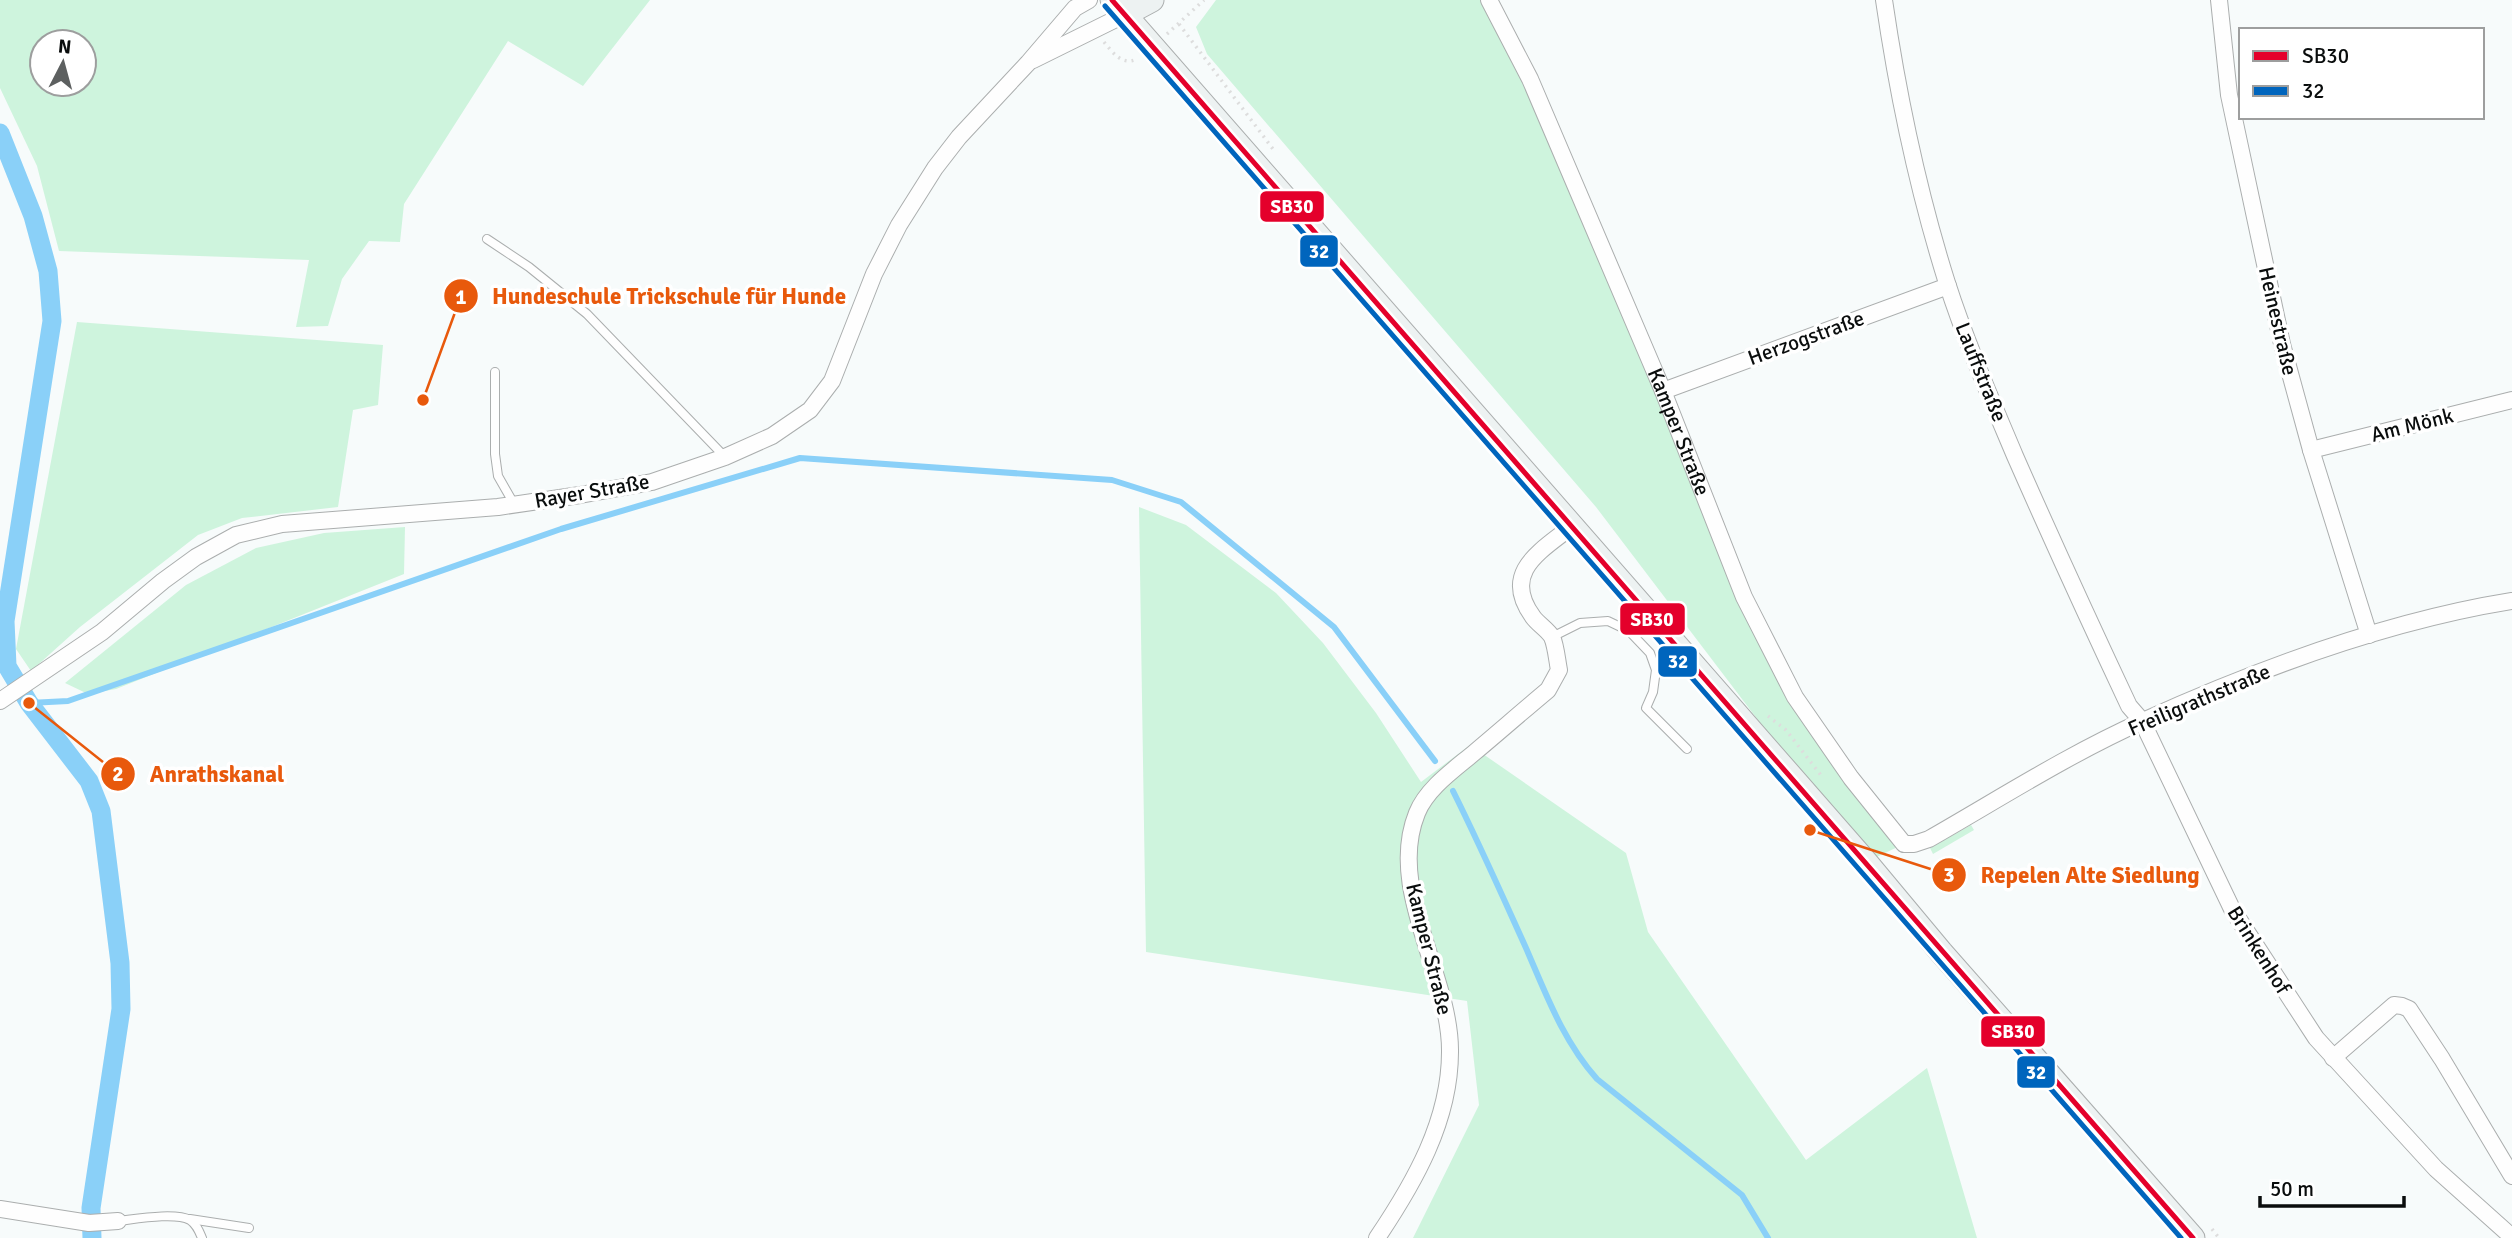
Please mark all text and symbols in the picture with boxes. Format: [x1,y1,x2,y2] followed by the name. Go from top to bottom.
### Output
[28,28,98,98] north arrow
[2239,28,2484,119] legend
[57,34,72,60] text: N
[2302,43,2349,69] text: SB30
[2302,78,2325,104] text: 32
[1259,190,1325,223] line badge: SB30
[1271,195,1313,219] text: SB30
[1299,234,1339,268] line badge: 32
[1309,240,1329,264] text: 32
[2253,264,2303,378] street label: Heinestraße
[443,274,860,318] callout: Hundeschule Trickschule für Hunde
[492,282,846,311] text: Hundeschule Trickschule für Hunde
[455,284,467,310] text: 1
[1744,305,1868,371] street label: Herzogstraße
[1949,319,2013,425] street label: Lauffstraße
[1642,364,1716,499] street label: Kamper Straße
[2368,402,2456,448] street label: Am Mönk
[533,468,651,514] street label: Rayer Straße
[1619,602,1686,636] line badge: SB30
[1631,608,1673,632] text: SB30
[1657,645,1698,678] line badge: 32
[1668,650,1688,674] text: 32
[2124,658,2274,742] street label: Freiligrathstraße
[101,752,298,796] callout: Anrathskanal
[150,760,284,789] text: Anrathskanal
[112,761,124,787] text: 2
[1931,853,2213,897] callout: Repelen Alte Siedlung
[1980,861,2200,890] text: Repelen Alte Siedlung
[1943,862,1955,888] text: 3
[1400,880,1458,1018] street label: Kamper Straße
[2222,901,2297,1000] street label: Brinkenhof
[1980,1015,2046,1048] line badge: SB30
[1992,1020,2034,1044] text: SB30
[2016,1055,2056,1089] line badge: 32
[2026,1061,2046,1085] text: 32
[2260,1164,2404,1208] scale bar
[2270,1176,2314,1202] text: 50 m

